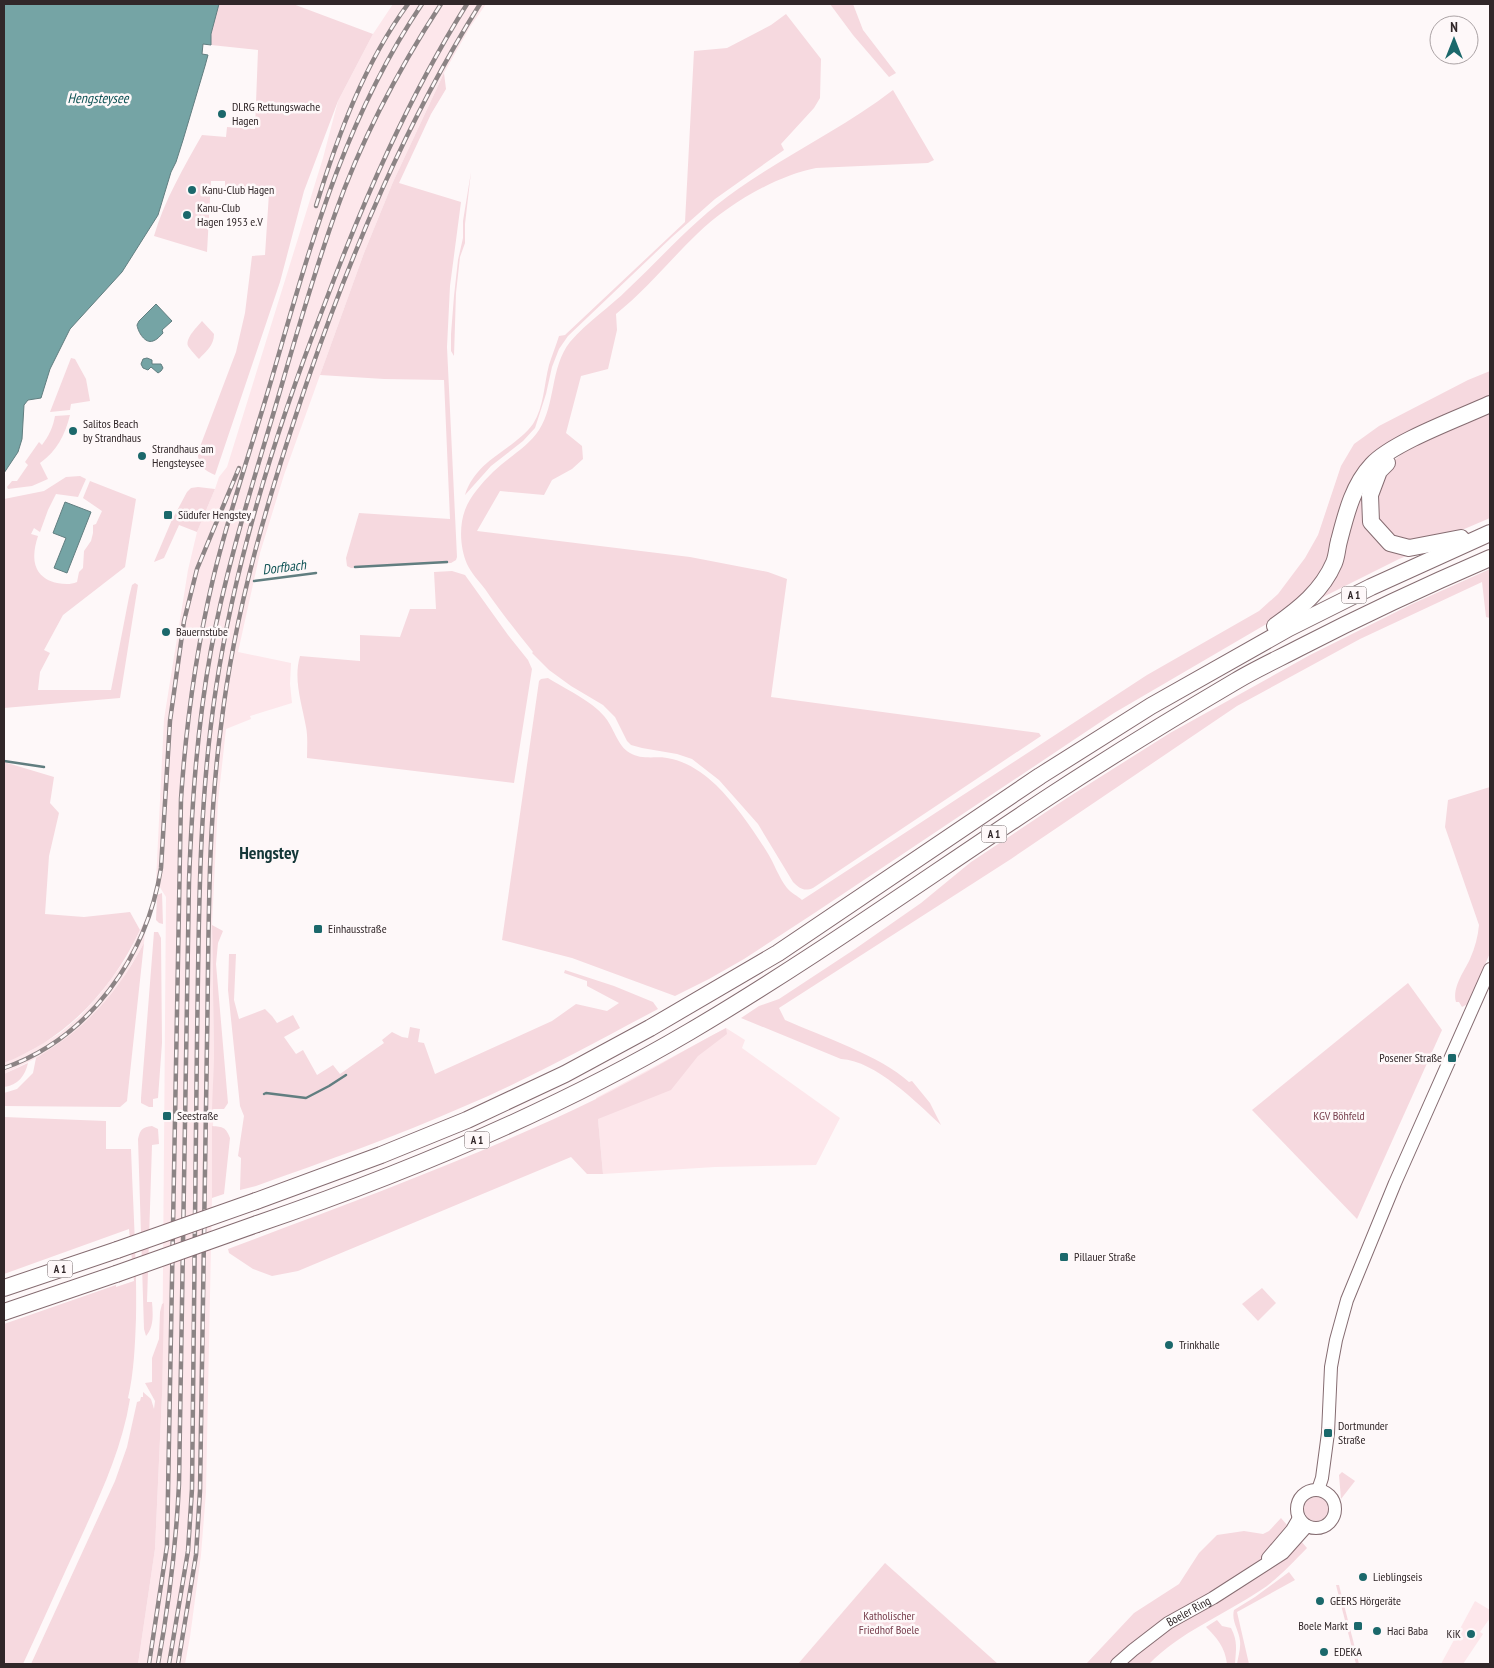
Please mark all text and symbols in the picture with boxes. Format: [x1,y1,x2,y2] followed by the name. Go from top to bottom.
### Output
[1429,15,1479,65] north arrow
[1450,18,1458,36] text: N
[68,89,130,107] water label: Hengsteysee
[232,99,320,128] place label: DLRG Rettungswache Hagen
[216,108,228,120] marker: DLRG Rettungswache Hagen
[202,182,274,197] place label: Kanu-Club Hagen
[186,184,198,196] marker: Kanu-Club Hagen
[197,200,263,229] place label: Kanu-Club Hagen 1953 e.V
[181,209,193,221] marker: Kanu-Club Hagen 1953 e.V
[83,416,141,445] place label: Salitos Beach by Strandhaus
[67,425,79,437] marker: Salitos Beach by Strandhaus
[152,441,214,470] place label: Strandhaus am Hengsteysee
[136,450,148,462] marker: Strandhaus am Hengsteysee
[178,507,251,522] place label: Südufer Hengstey
[162,509,174,521] marker: Südufer Hengstey
[261,555,308,579] water label: Dorfbach
[1342,586,1366,604] road number: A 1
[176,624,228,639] place label: Bauernstube
[160,626,172,638] marker: Bauernstube
[982,826,1006,842] road number: A 1
[239,841,300,864] district label: Hengstey
[328,921,387,936] place label: Einhausstraße
[312,923,324,935] marker: Einhausstraße
[1379,1050,1442,1065] place label: Posener Straße
[1446,1052,1458,1064] marker: Posener Straße
[177,1108,218,1123] place label: Seestraße
[1313,1108,1365,1123] park label: KGV Böhfeld
[161,1110,173,1122] marker: Seestraße
[464,1132,490,1148] road number: A 1
[1074,1249,1136,1264] place label: Pillauer Straße
[1058,1251,1070,1263] marker: Pillauer Straße
[48,1260,72,1278] road number: A 1
[1179,1337,1220,1352] place label: Trinkhalle
[1163,1339,1175,1351] marker: Trinkhalle
[1338,1418,1389,1447] place label: Dortmunder Straße
[1322,1427,1334,1439] marker: Dortmunder Straße
[1373,1569,1422,1584] place label: Lieblingseis
[1357,1571,1369,1583] marker: Lieblingseis
[1164,1593,1213,1629] street label: Boeler Ring
[1330,1593,1401,1608] place label: GEERS Hörgeräte
[1314,1595,1326,1607] marker: GEERS Hörgeräte
[859,1608,919,1637] park label: Katholischer Friedhof Boele
[1298,1618,1349,1633] place label: Boele Markt
[1352,1620,1364,1632] marker: Boele Markt
[1387,1623,1428,1638] place label: Haci Baba
[1371,1625,1383,1637] marker: Haci Baba
[1447,1626,1461,1641] place label: KiK
[1465,1628,1477,1640] marker: KiK
[1334,1644,1362,1659] place label: EDEKA
[1318,1646,1330,1658] marker: EDEKA

